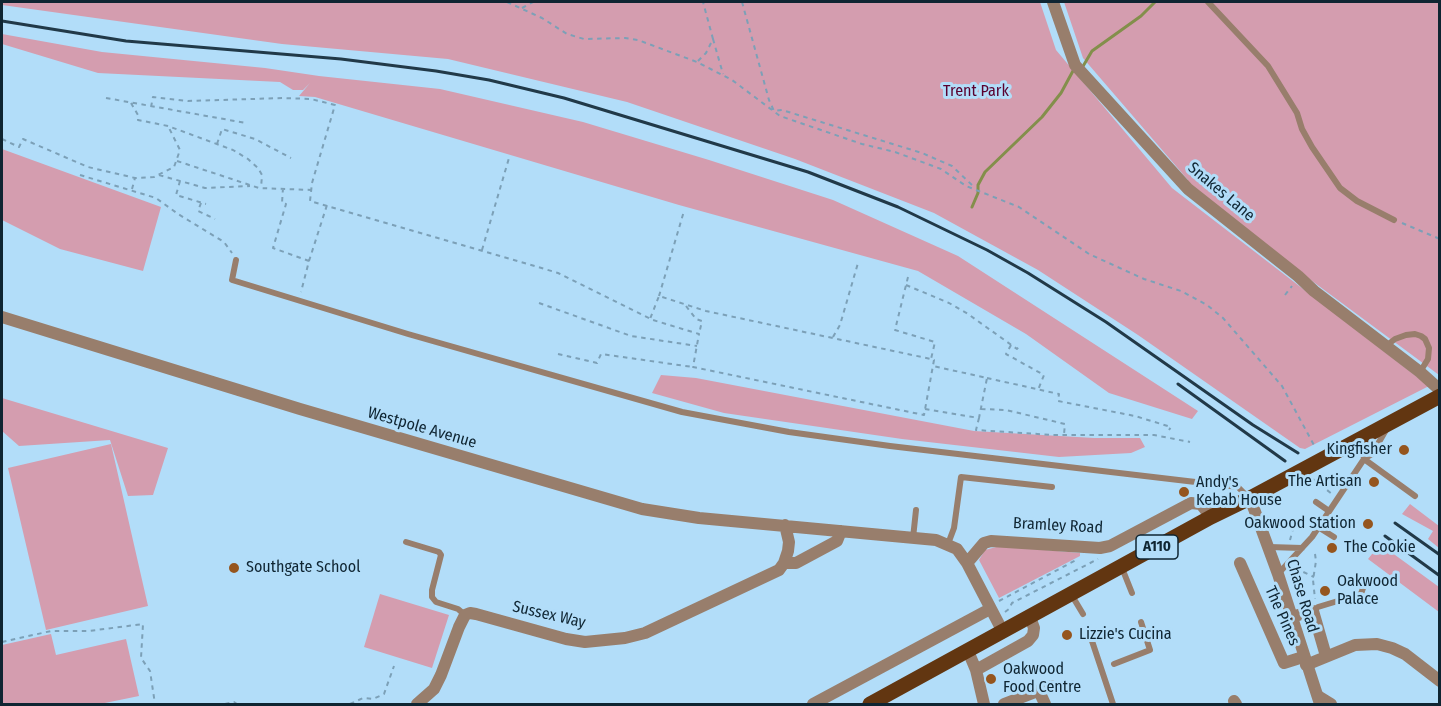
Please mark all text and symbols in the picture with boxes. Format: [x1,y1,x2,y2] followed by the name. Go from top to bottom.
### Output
[943,82,1009,102] park label: Trent Park
[1184,159,1258,225] street label: Snakes Lane
[365,403,479,453] street label: Westpole Avenue
[1326,440,1392,460] place label: Kingfisher
[1397,443,1411,457] marker: Kingfisher
[1288,472,1362,492] place label: The Artisan
[1196,473,1282,511] place label: Andy's Kebab House
[1367,475,1381,489] marker: The Artisan
[1177,485,1191,499] marker: Andy's Kebab House
[1013,514,1103,538] street label: Bramley Road
[1244,514,1356,534] place label: Oakwood Station
[1361,517,1375,531] marker: Oakwood Station
[1136,535,1178,559] road number: A110
[1344,538,1416,558] place label: The Cookie
[1325,541,1339,555] marker: The Cookie
[1282,557,1322,635] street label: Chase Road
[246,558,360,578] place label: Southgate School
[227,561,241,575] marker: Southgate School
[1337,572,1398,610] place label: Oakwood Palace
[1260,583,1304,649] street label: The Pines
[1318,584,1332,598] marker: Oakwood Palace
[511,597,587,633] street label: Sussex Way
[1079,625,1172,645] place label: Lizzie's Cucina
[1060,628,1074,642] marker: Lizzie's Cucina
[1003,660,1081,698] place label: Oakwood Food Centre
[984,672,998,686] marker: Oakwood Food Centre

